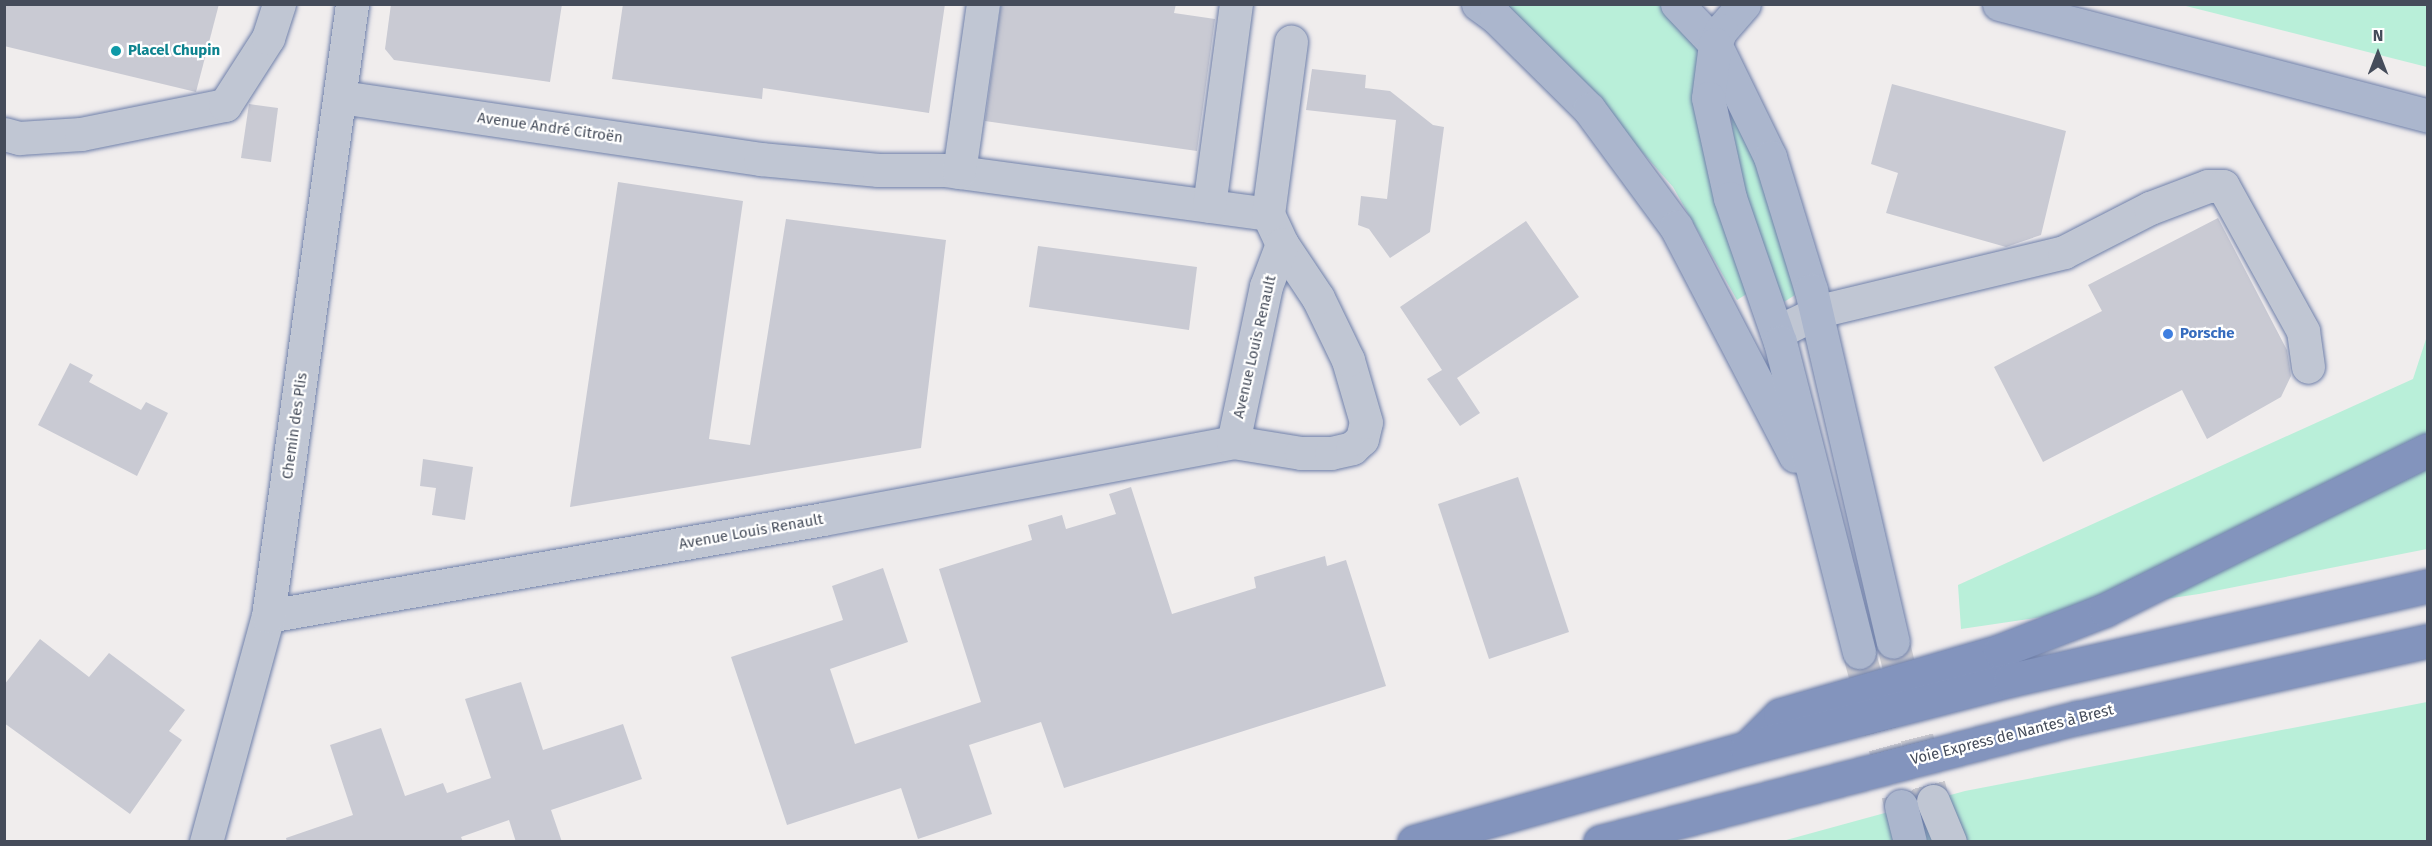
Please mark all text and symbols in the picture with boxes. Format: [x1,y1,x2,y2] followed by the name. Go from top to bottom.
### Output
[2348,24,2408,84] north arrow
[2373,26,2383,45] text: N
[128,42,220,60] place label: Placel Chupin
[109,44,123,58] marker: Placel Chupin
[476,109,624,147] street label: Avenue André Citroën
[1230,274,1280,420] street label: Avenue Louis Renault
[2180,325,2235,343] place label: Porsche
[2161,327,2175,341] marker: Porsche
[279,372,311,480] street label: Chemin des Plis
[678,510,824,554] street label: Avenue Louis Renault
[1909,701,2115,769] street label: Voie Express de Nantes à Brest

